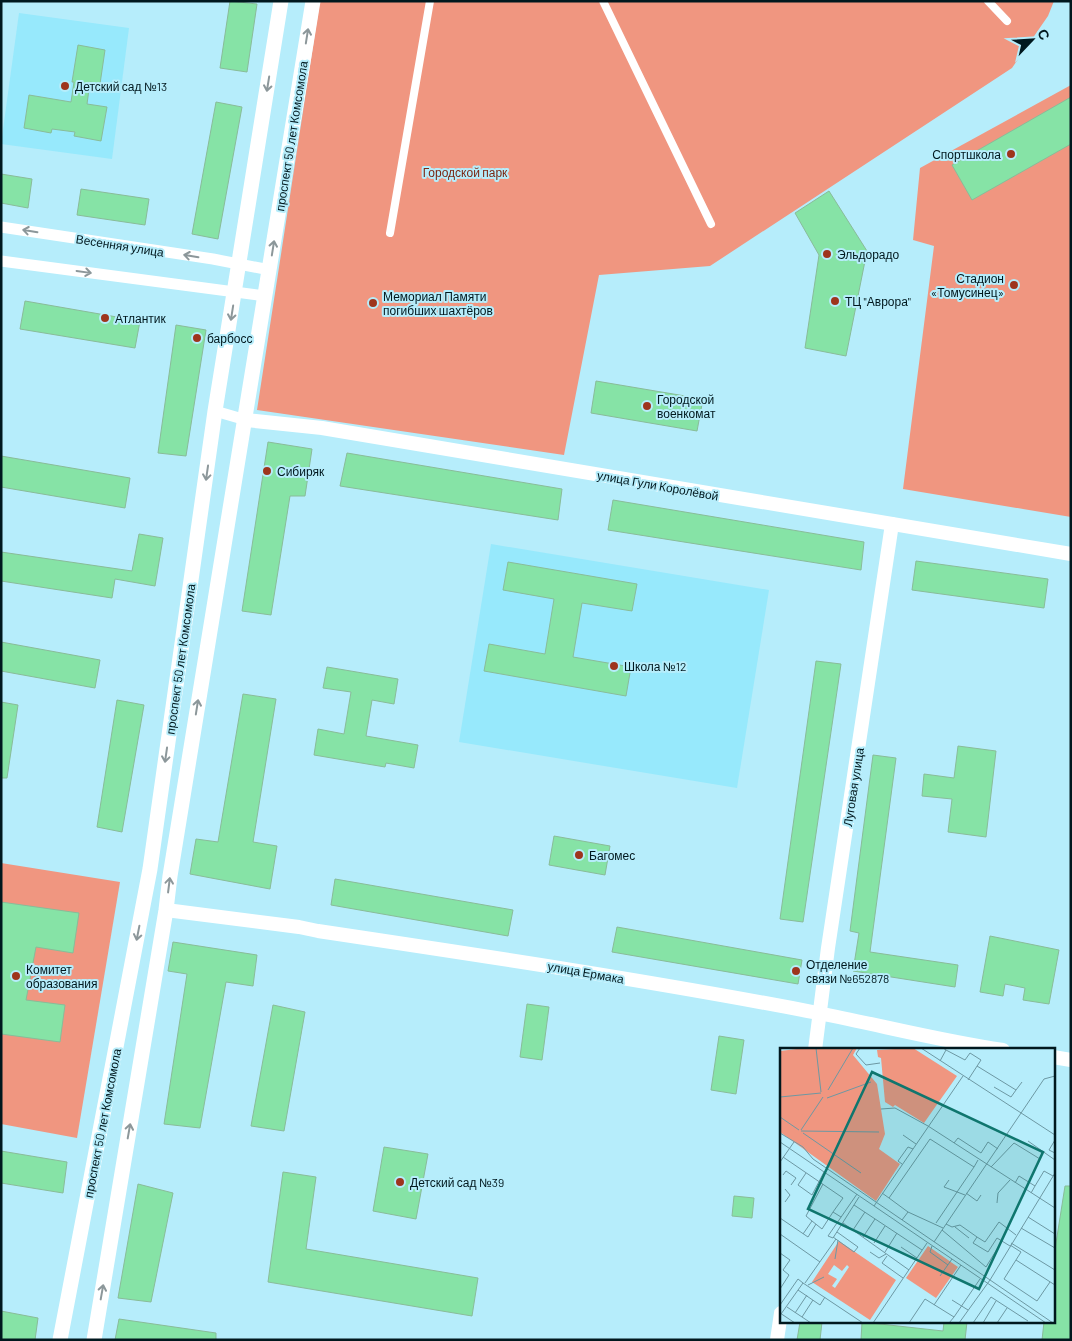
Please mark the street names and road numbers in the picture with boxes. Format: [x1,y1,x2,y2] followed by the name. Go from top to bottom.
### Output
[272,60,311,212] street label: проспект 50 лет Комсомола
[75,231,165,260] street label: Весенняя улица
[596,467,720,504] street label: улица Гули Королёвой
[162,583,199,735] street label: проспект 50 лет Комсомола
[840,746,867,828] street label: Луговая улица
[547,958,626,987] street label: улица Ермака
[81,1047,124,1199] street label: проспект 50 лет Комсомола

